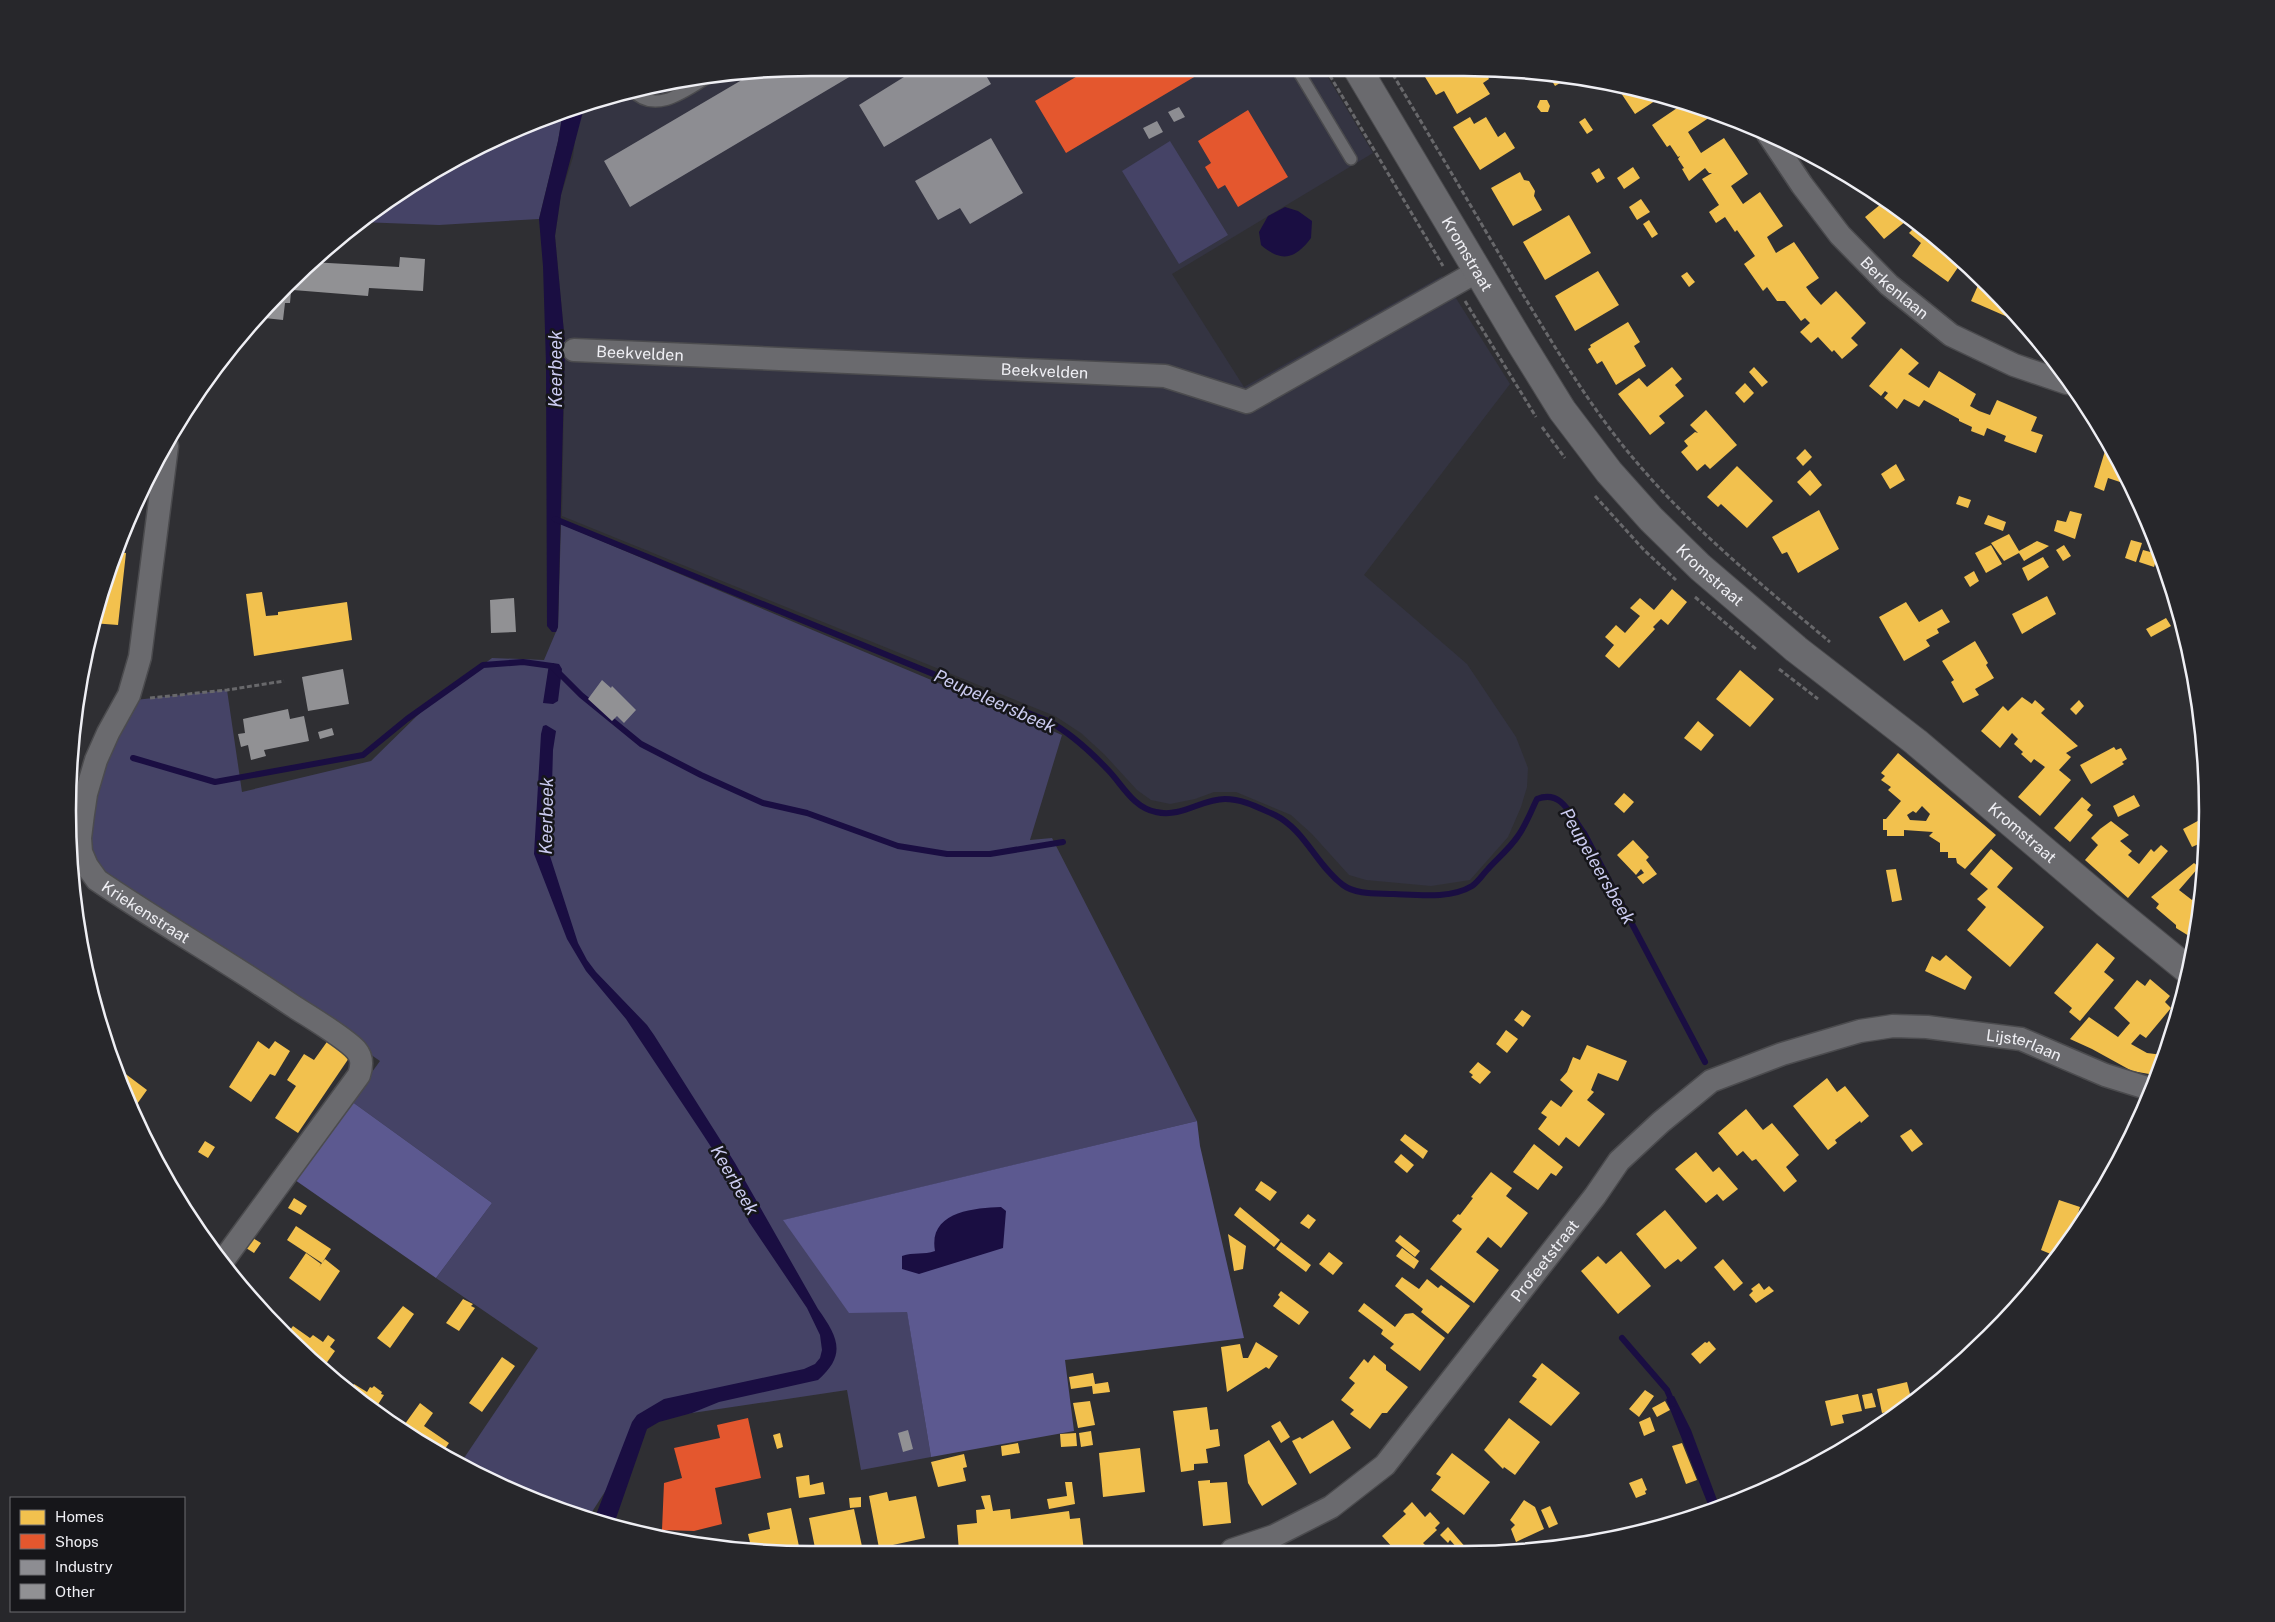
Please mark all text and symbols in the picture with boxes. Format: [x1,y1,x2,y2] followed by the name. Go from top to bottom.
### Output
[1438,213,1497,294] street label: Kromstraat
[1857,252,1933,323] street label: Berkenlaan
[545,330,566,408] water label: Keerbeek
[596,341,684,364] street label: Beekvelden
[1000,359,1089,382] street label: Beekvelden
[1673,540,1748,610] street label: Kromstraat
[931,665,1059,737] water label: Peupeleersbeek
[535,777,557,855] water label: Keerbeek
[1985,798,2061,867] street label: Kromstraat
[1556,804,1640,928] water label: Peupeleersbeek
[98,877,194,947] street label: Kriekenstraat
[1985,1025,2065,1065] street label: Lijsterlaan
[707,1141,764,1219] water label: Keerbeek
[1507,1216,1583,1305] street label: Profeetstraat
[10,1497,185,1612] legend
[55,1508,104,1525] text: Homes
[55,1533,99,1550] text: Shops
[55,1558,113,1575] text: Industry
[55,1583,95,1600] text: Other

